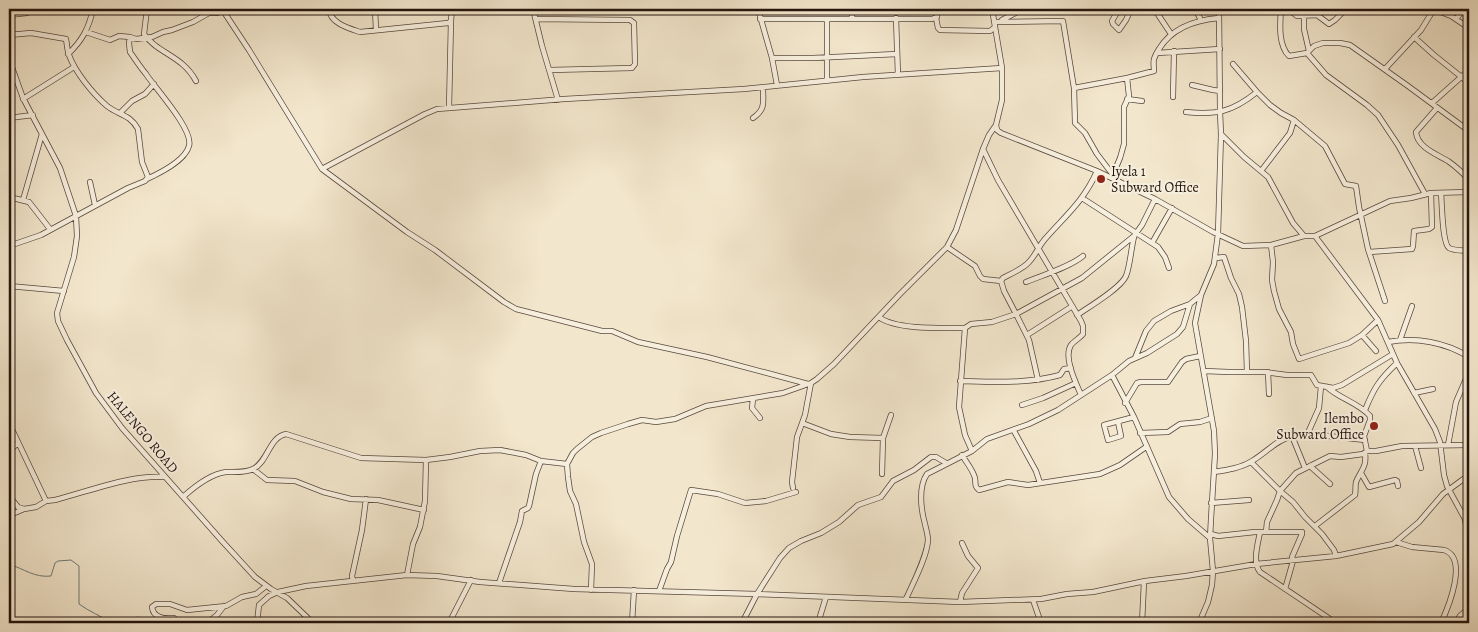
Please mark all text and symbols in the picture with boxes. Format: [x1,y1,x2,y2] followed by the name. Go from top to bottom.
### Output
[1111,162,1199,197] place label: Iyela 1 Subward Office
[1095,173,1107,185] marker: Iyela 1 Subward Office
[103,387,183,477] street label: HALENGO ROAD
[1276,409,1364,444] place label: Ilembo Subward Office
[1368,420,1380,432] marker: Ilembo Subward Office

